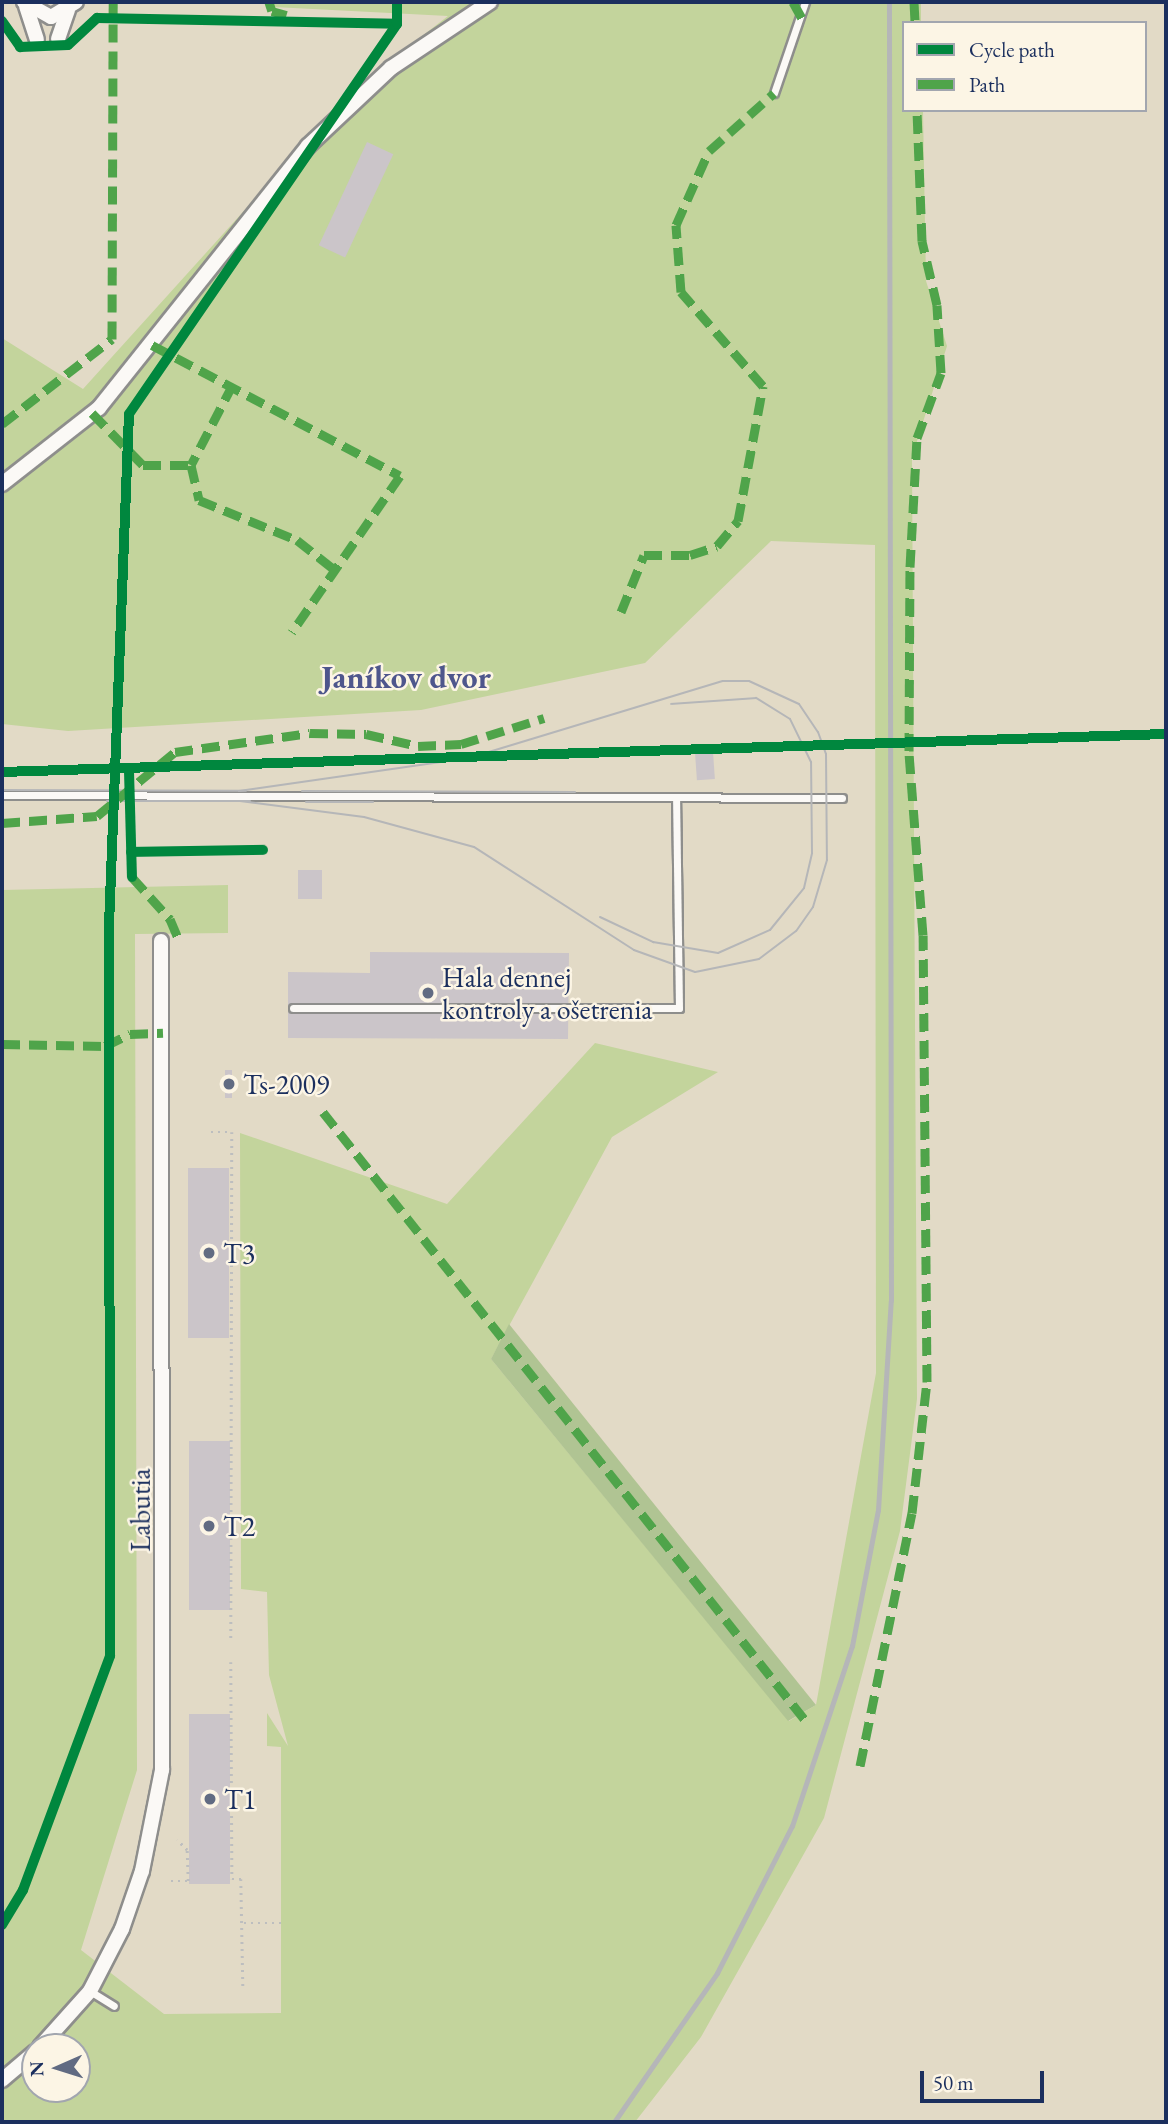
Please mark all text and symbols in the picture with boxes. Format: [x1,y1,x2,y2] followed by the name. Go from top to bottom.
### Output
[902,21,1147,112] legend
[969,36,1055,63] text: Cycle path
[969,71,1005,98] text: Path
[321,658,491,696] district label: Janíkov dvor
[442,960,652,1026] place label: Hala dennej kontroly a ošetrenia
[420,985,436,1001] marker: Hala dennej kontroly a ošetrenia
[243,1067,329,1101] place label: Ts-2009
[221,1076,237,1092] marker: Ts-2009
[223,1236,255,1270] place label: T3
[201,1245,217,1261] marker: T3
[123,1468,157,1552] street label: Labutia
[223,1509,255,1543] place label: T2
[201,1518,217,1534] marker: T2
[224,1782,256,1816] place label: T1
[202,1791,218,1807] marker: T1
[21,2033,91,2103] north arrow
[923,2058,1047,2102] scale bar
[24,2061,49,2077] text: N
[933,2069,974,2096] text: 50 m

